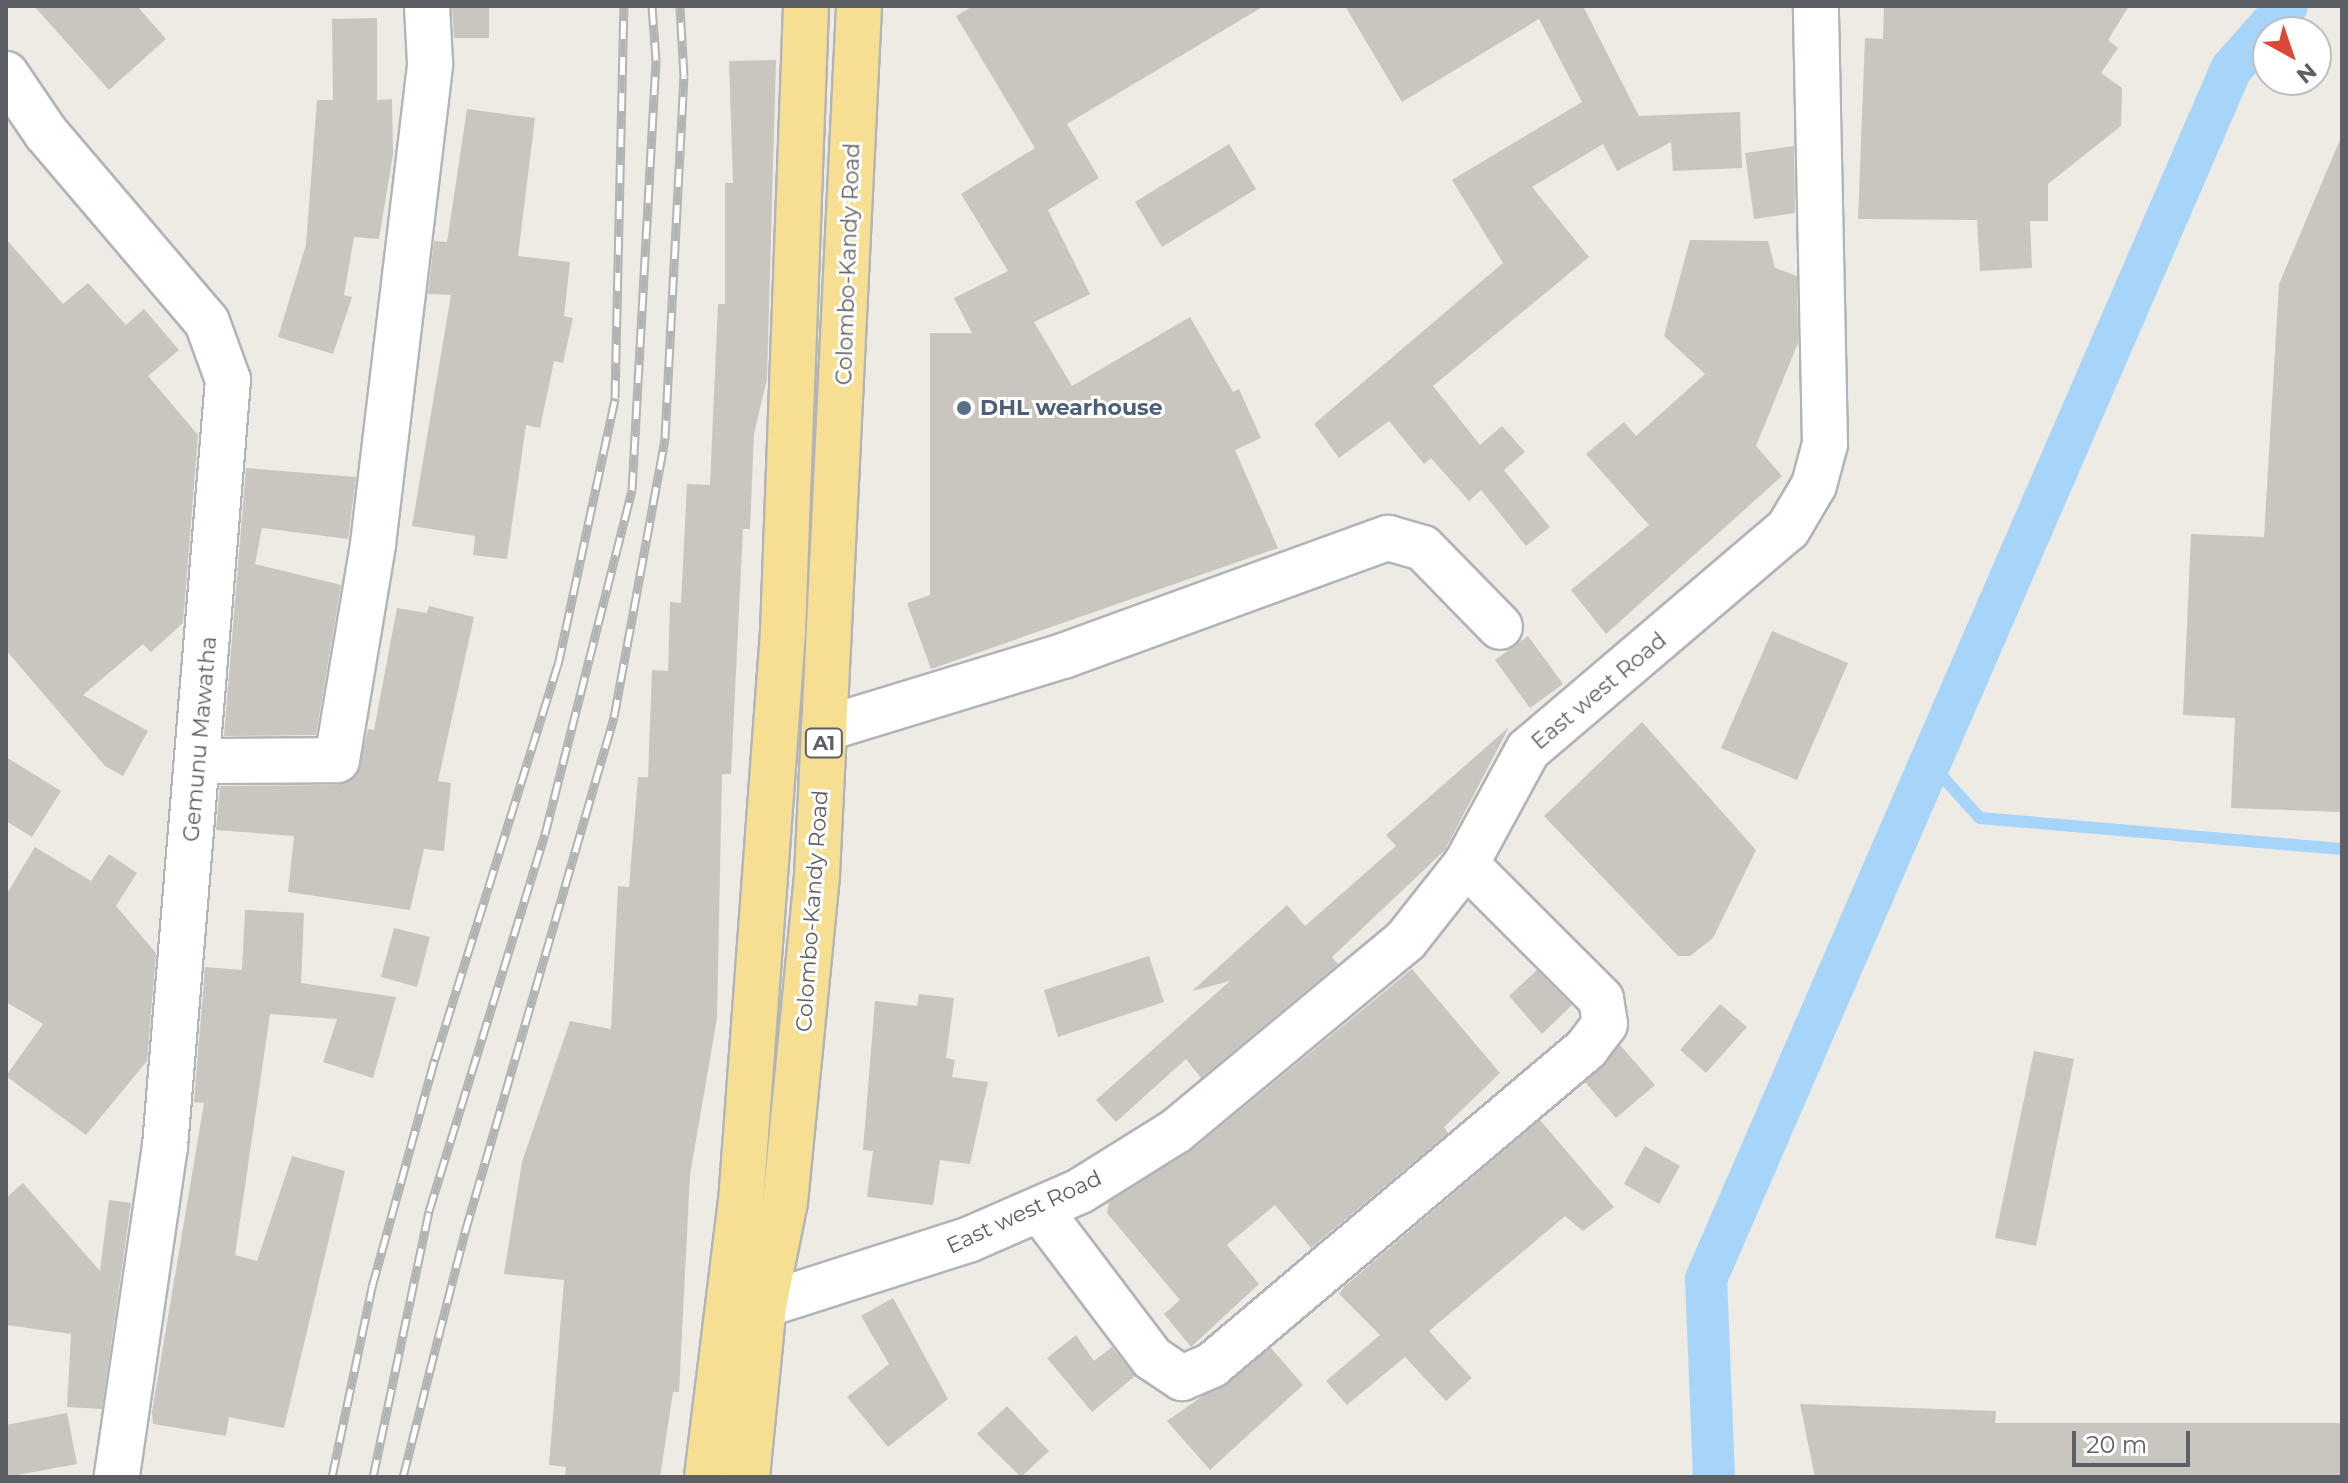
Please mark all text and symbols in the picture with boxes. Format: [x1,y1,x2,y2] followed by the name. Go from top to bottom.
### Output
[2252,16,2332,96] north arrow
[2291,57,2322,89] text: N
[831,142,865,386] street label: Colombo-Kandy Road
[980,395,1163,421] place label: DHL wearhouse
[955,399,973,417] marker: DHL wearhouse
[1526,627,1672,755] street label: East west Road
[178,635,222,843] street label: Gemunu Mawatha
[804,727,844,759] road number: A1
[790,789,834,1033] street label: Colombo-Kandy Road
[942,1164,1106,1260] street label: East west Road
[2076,1415,2194,1465] scale bar
[2086,1430,2147,1459] text: 20 m

